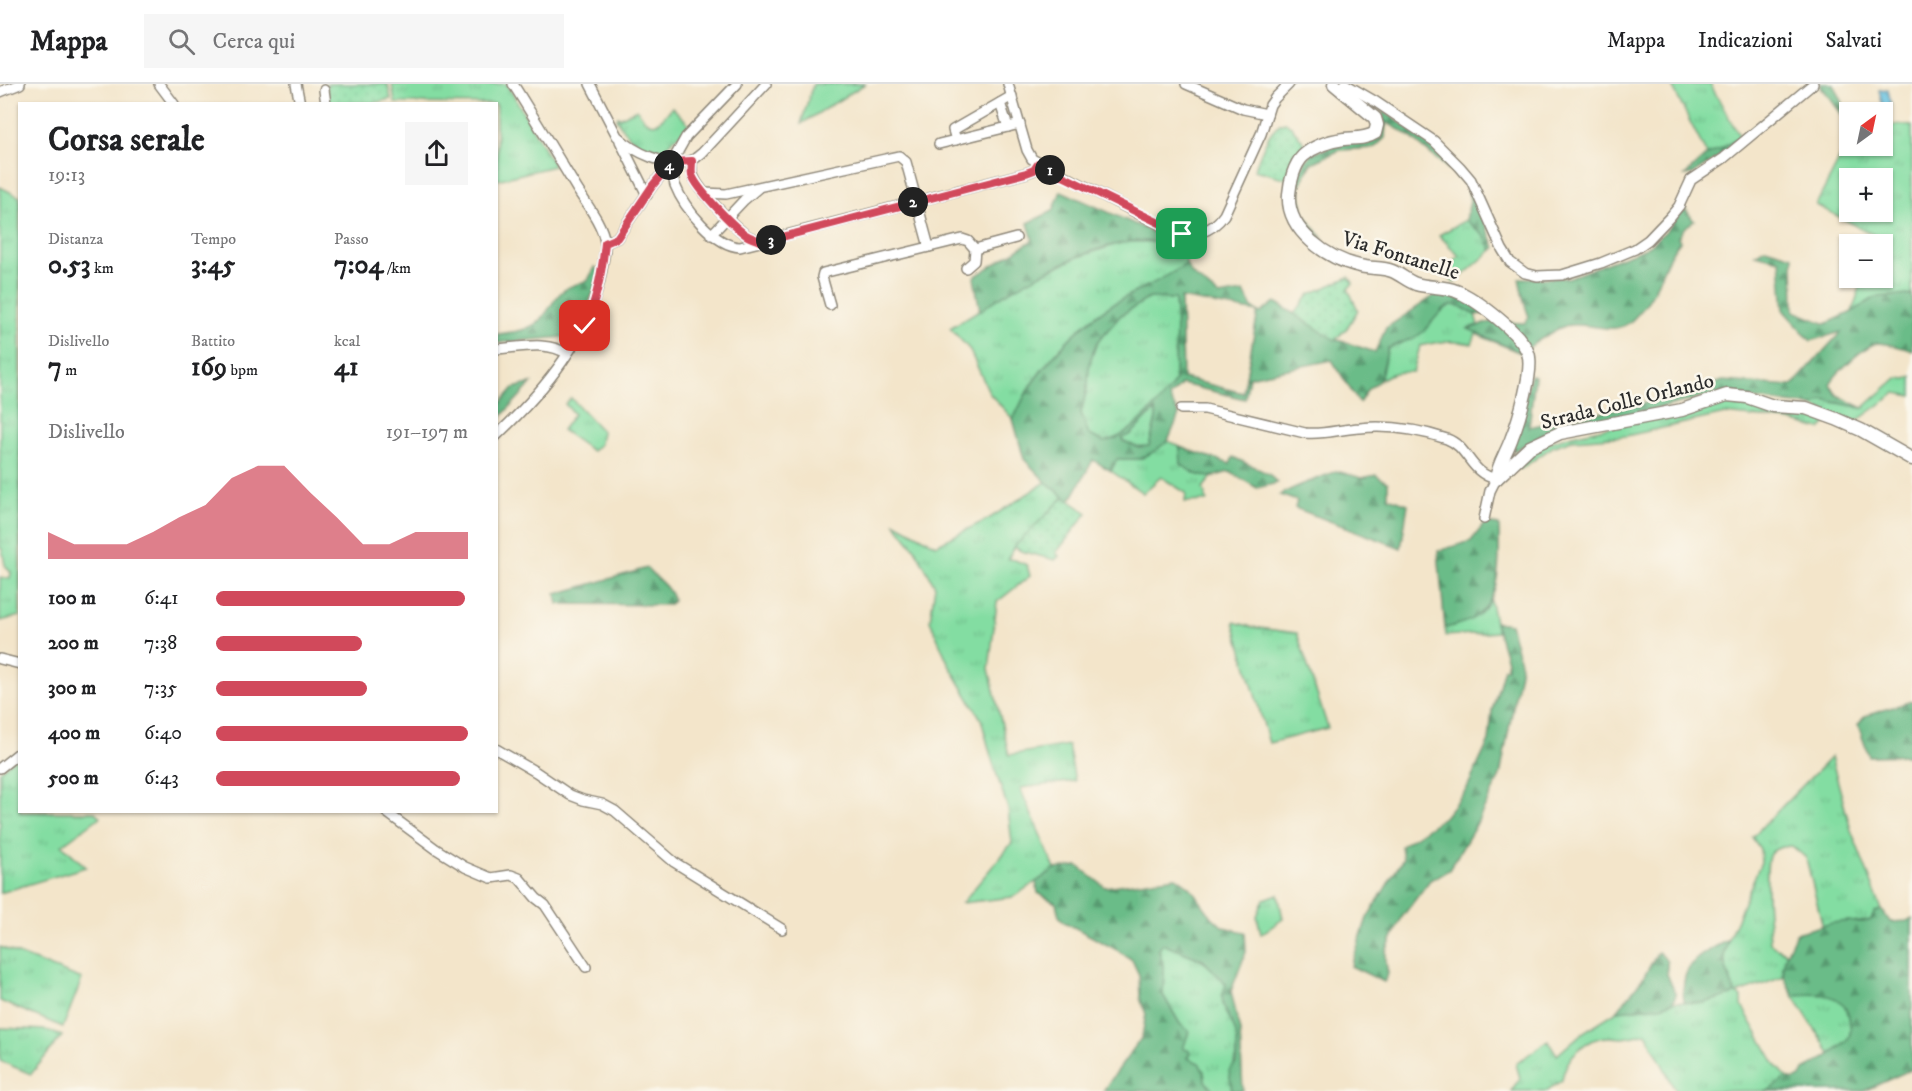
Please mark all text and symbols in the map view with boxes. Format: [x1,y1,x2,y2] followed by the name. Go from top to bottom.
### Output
[144,14,564,68] search box
[30,24,108,59] text: Mappa
[165,25,198,58] icon: search
[213,28,295,55] text: Cerca qui
[1607,28,1665,54] text: Mappa
[1698,28,1793,54] text: Indicazioni
[1826,28,1882,54] text: Salvati
[1839,102,1893,156] north arrow
[1839,102,1893,288] map controls
[48,120,205,161] text: Corsa serale
[405,122,468,185] button: share
[654,150,684,180] pin: 4
[664,155,674,175] text: 4
[1035,155,1065,185] pin: 1
[1047,160,1053,180] text: 1
[48,163,85,188] text: 19:13
[1839,168,1893,222] button: +
[898,187,928,217] pin: 2
[909,192,917,212] text: 2
[1156,208,1207,259] pin
[1165,217,1198,250] icon: arrive
[756,225,786,255] pin: 3
[1338,225,1463,286] street label: Via Fontanelle
[48,229,103,249] text: Distanza
[191,229,236,249] text: Tempo
[334,229,369,249] text: Passo
[768,230,774,250] text: 3
[1839,234,1893,288] button: −
[48,249,90,282] text: 0.53
[191,249,235,282] text: 3:45
[334,249,383,282] text: 7:04
[90,258,114,278] text: km
[383,258,411,278] text: /km
[559,300,610,351] pin
[568,309,601,342] icon: check
[48,331,109,351] text: Dislivello
[191,331,235,351] text: Battito
[334,331,360,351] text: kcal
[48,351,62,384] text: 7
[191,351,227,384] text: 169
[334,351,359,384] text: 41
[62,360,77,380] text: m
[227,360,258,380] text: bpm
[1538,368,1717,436] street label: Strada Colle Orlando
[48,420,125,445] text: Dislivello
[386,420,468,445] text: 191–197 m
[48,586,96,611] text: 100 m
[144,586,178,611] text: 6:41
[48,631,99,656] text: 200 m
[144,631,177,656] text: 7:38
[48,676,96,701] text: 300 m
[144,676,177,701] text: 7:35
[48,721,100,746] text: 400 m
[144,721,182,746] text: 6:40
[48,766,99,791] text: 500 m
[144,766,179,791] text: 6:43

